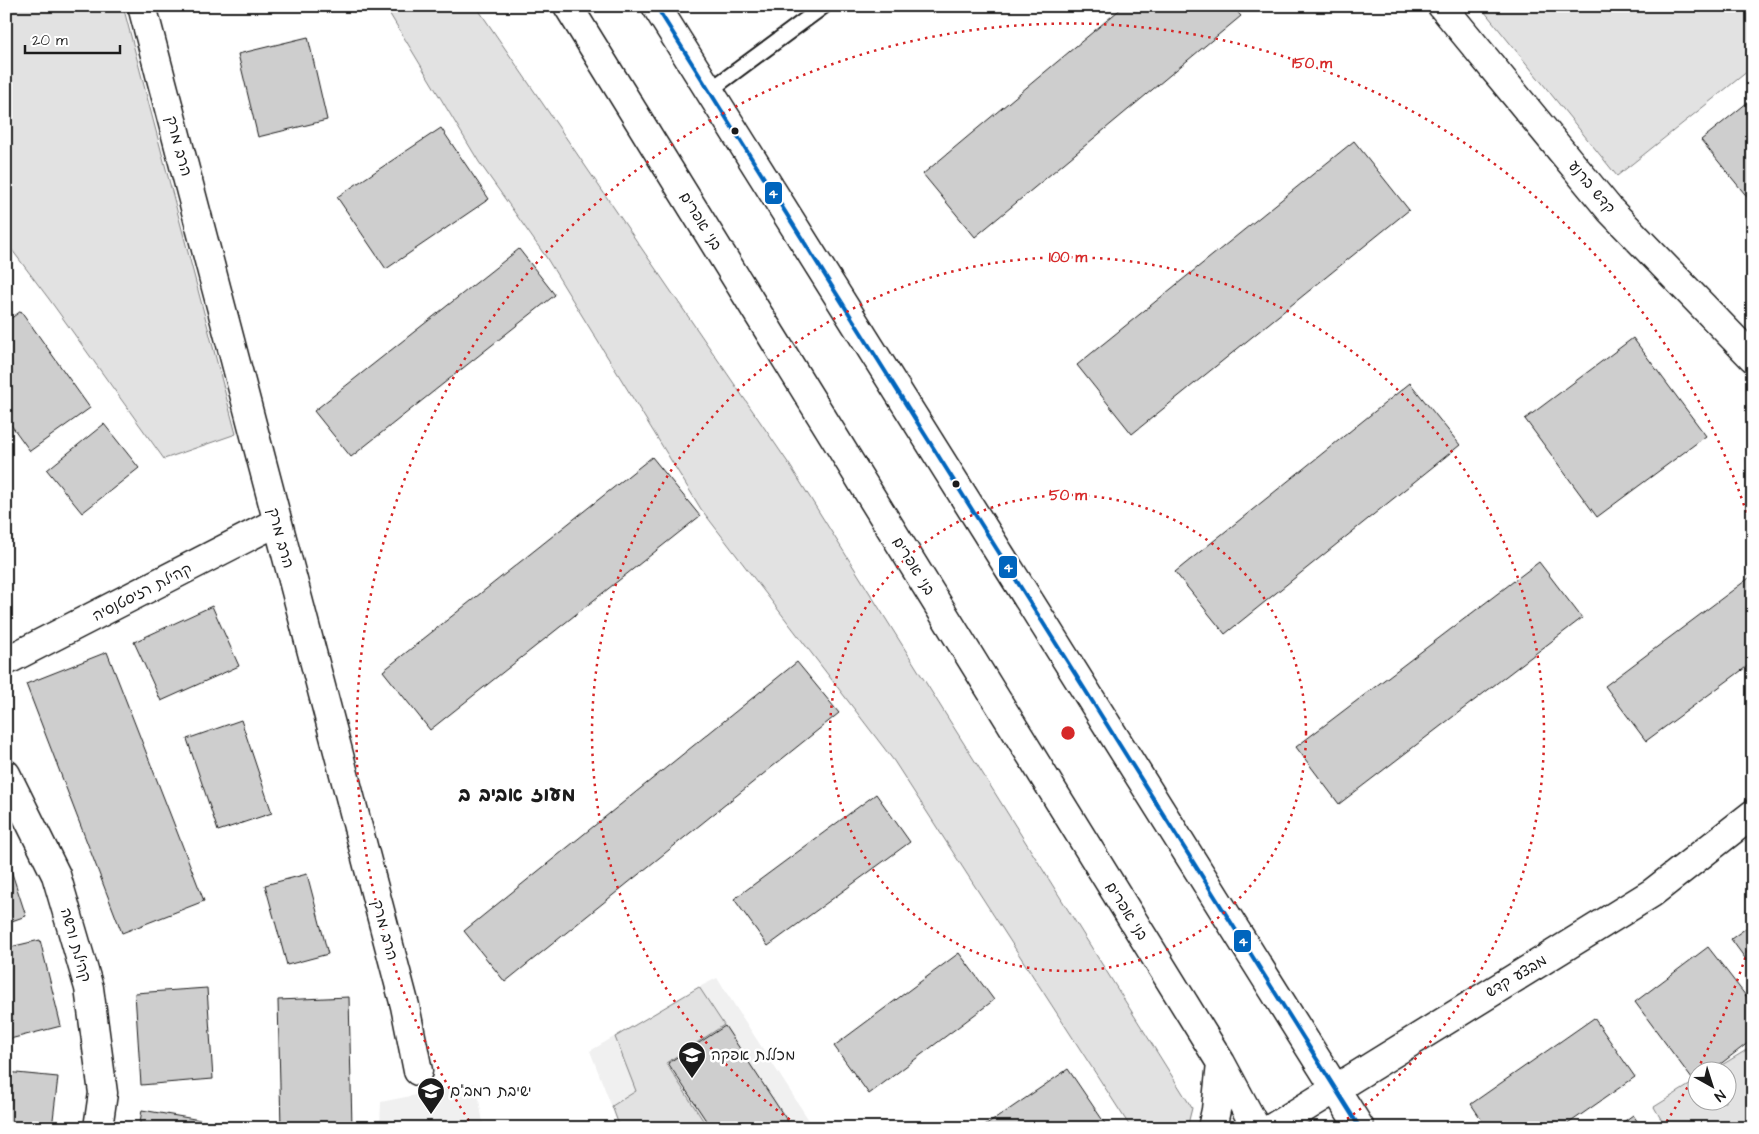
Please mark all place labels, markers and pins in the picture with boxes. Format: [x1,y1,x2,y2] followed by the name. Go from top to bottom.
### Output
[730,126,740,136] unlabelled marker
[951,479,961,489] unlabelled marker
[1059,724,1077,742] centre of rings
[677,1040,707,1079] school or university icon: מכללת אפקה
[711,1045,795,1066] place label: מכללת אפקה
[416,1076,446,1115] school or university icon: ישיבת רמב"ם
[450,1081,531,1102] place label: ישיבת רמב"ם

